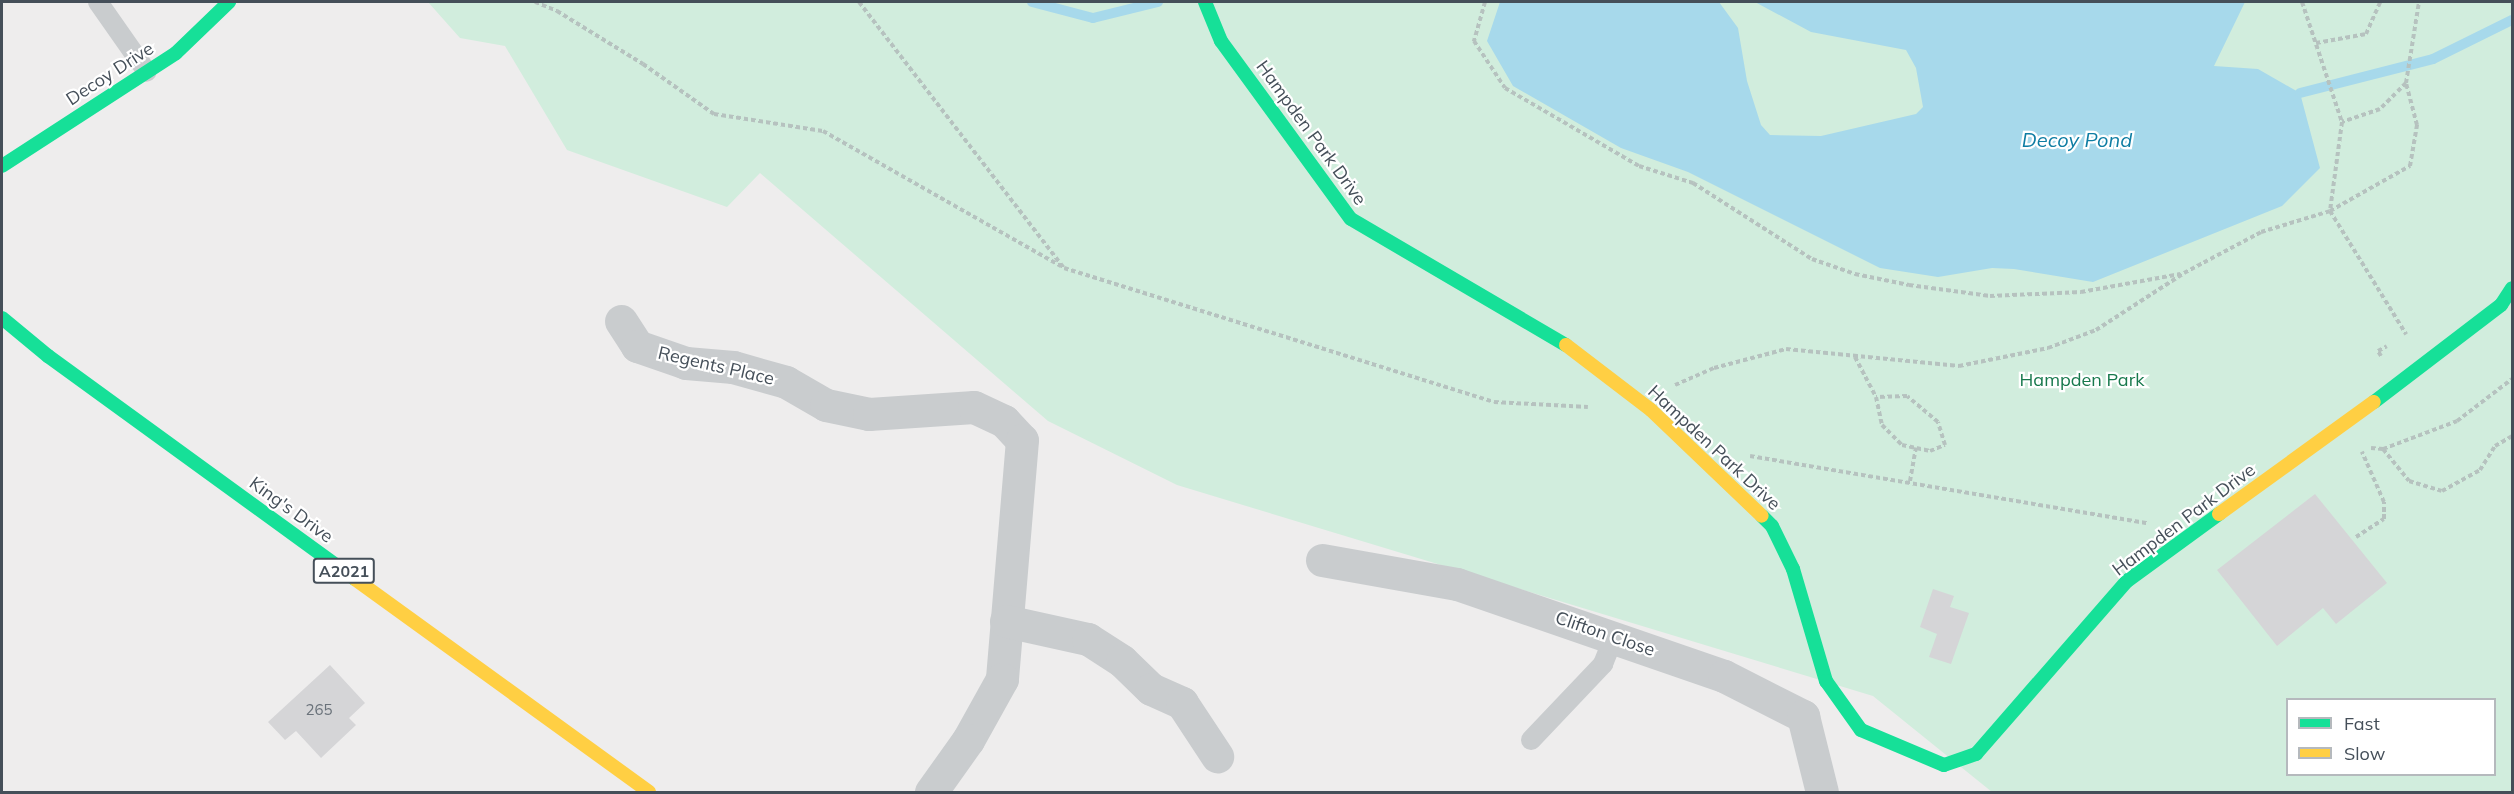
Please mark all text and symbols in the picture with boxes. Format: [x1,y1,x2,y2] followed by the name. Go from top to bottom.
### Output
[62,38,158,110] street label: Decoy Drive
[1251,57,1371,209] street label: Hampden Park Drive
[2022,127,2132,151] water label: Decoy Pond
[656,342,776,390] street label: Regents Place
[2020,369,2144,391] park label: Hampden Park
[1643,381,1785,515] street label: Hampden Park Drive
[2108,459,2260,581] street label: Hampden Park Drive
[245,472,337,548] street label: King's Drive
[312,558,376,584] road number: A2021
[1552,607,1658,661] street label: Clifton Close
[2286,698,2496,776] legend
[306,701,332,719] house number: 265
[2344,712,2380,735] text: Fast
[2344,742,2385,765] text: Slow

